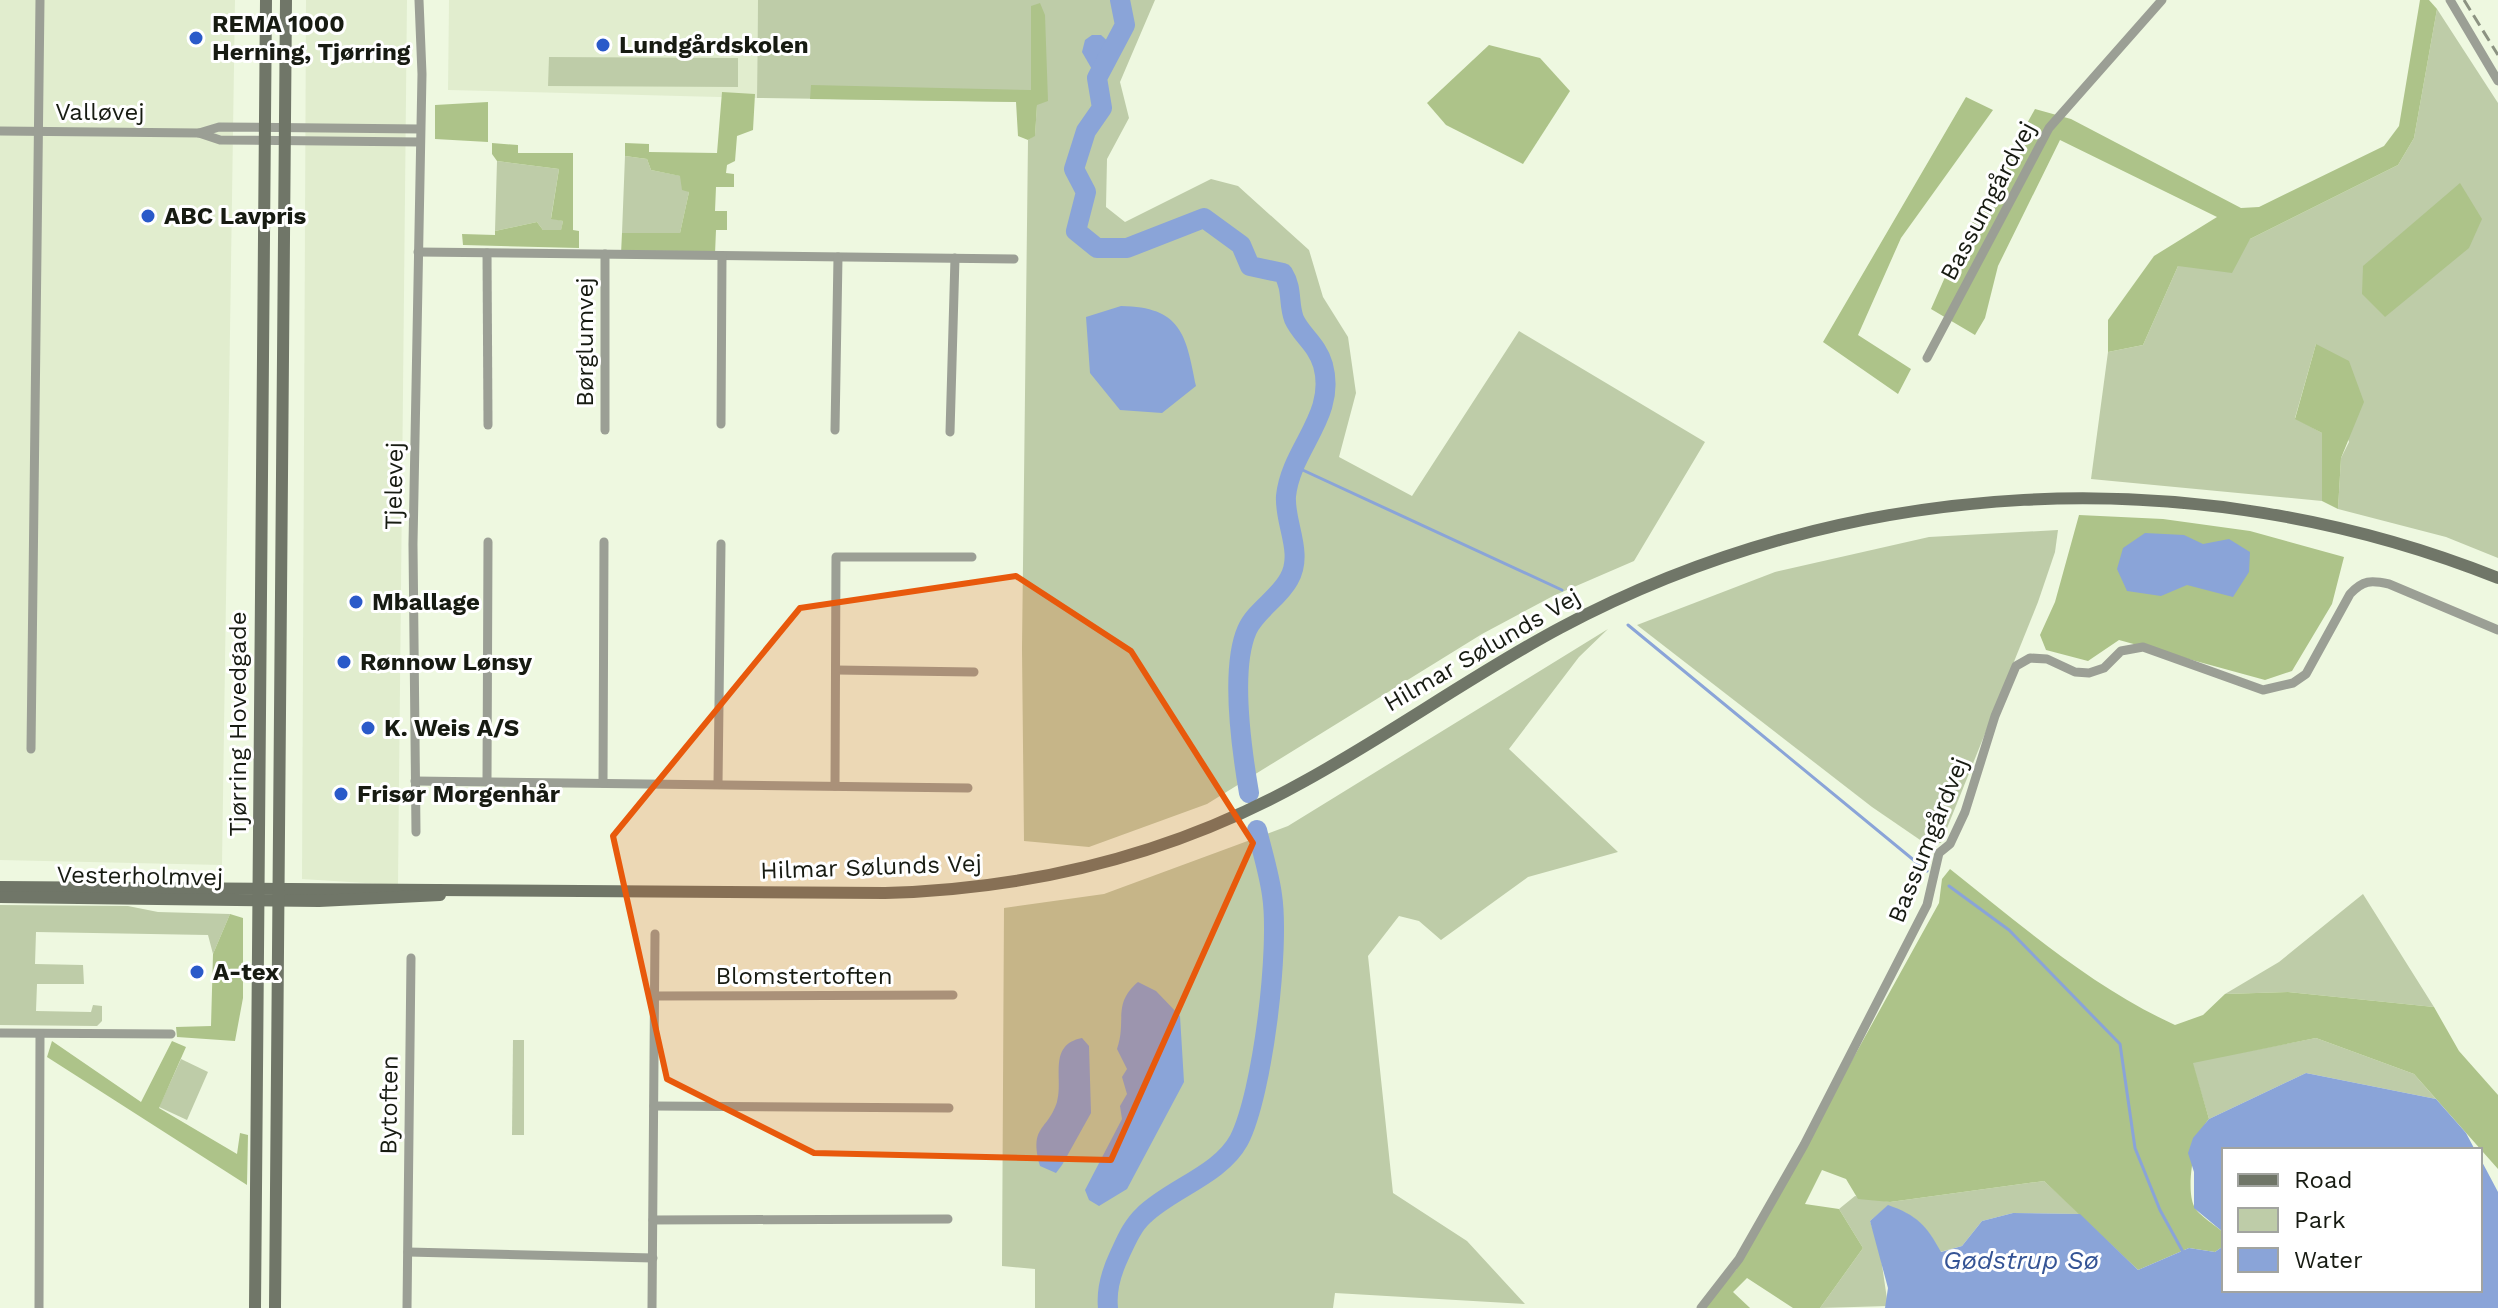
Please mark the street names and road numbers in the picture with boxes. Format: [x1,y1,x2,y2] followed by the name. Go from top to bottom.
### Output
[55,98,145,126] street label: Valløvej
[1934,117,2042,285] street label: Bassumgårdvej
[571,277,599,407] street label: Børglumvej
[379,442,409,530] street label: Tjelevej
[1379,582,1585,718] street label: Hilmar Sølunds Vej
[224,611,252,837] street label: Tjørring Hovedgade
[1882,753,1974,927] street label: Bassumgårdvej
[760,849,982,885] street label: Hilmar Sølunds Vej
[57,861,223,891] street label: Vesterholmvej
[715,962,893,990] street label: Blomstertoften
[374,1055,404,1155] street label: Bytoften

